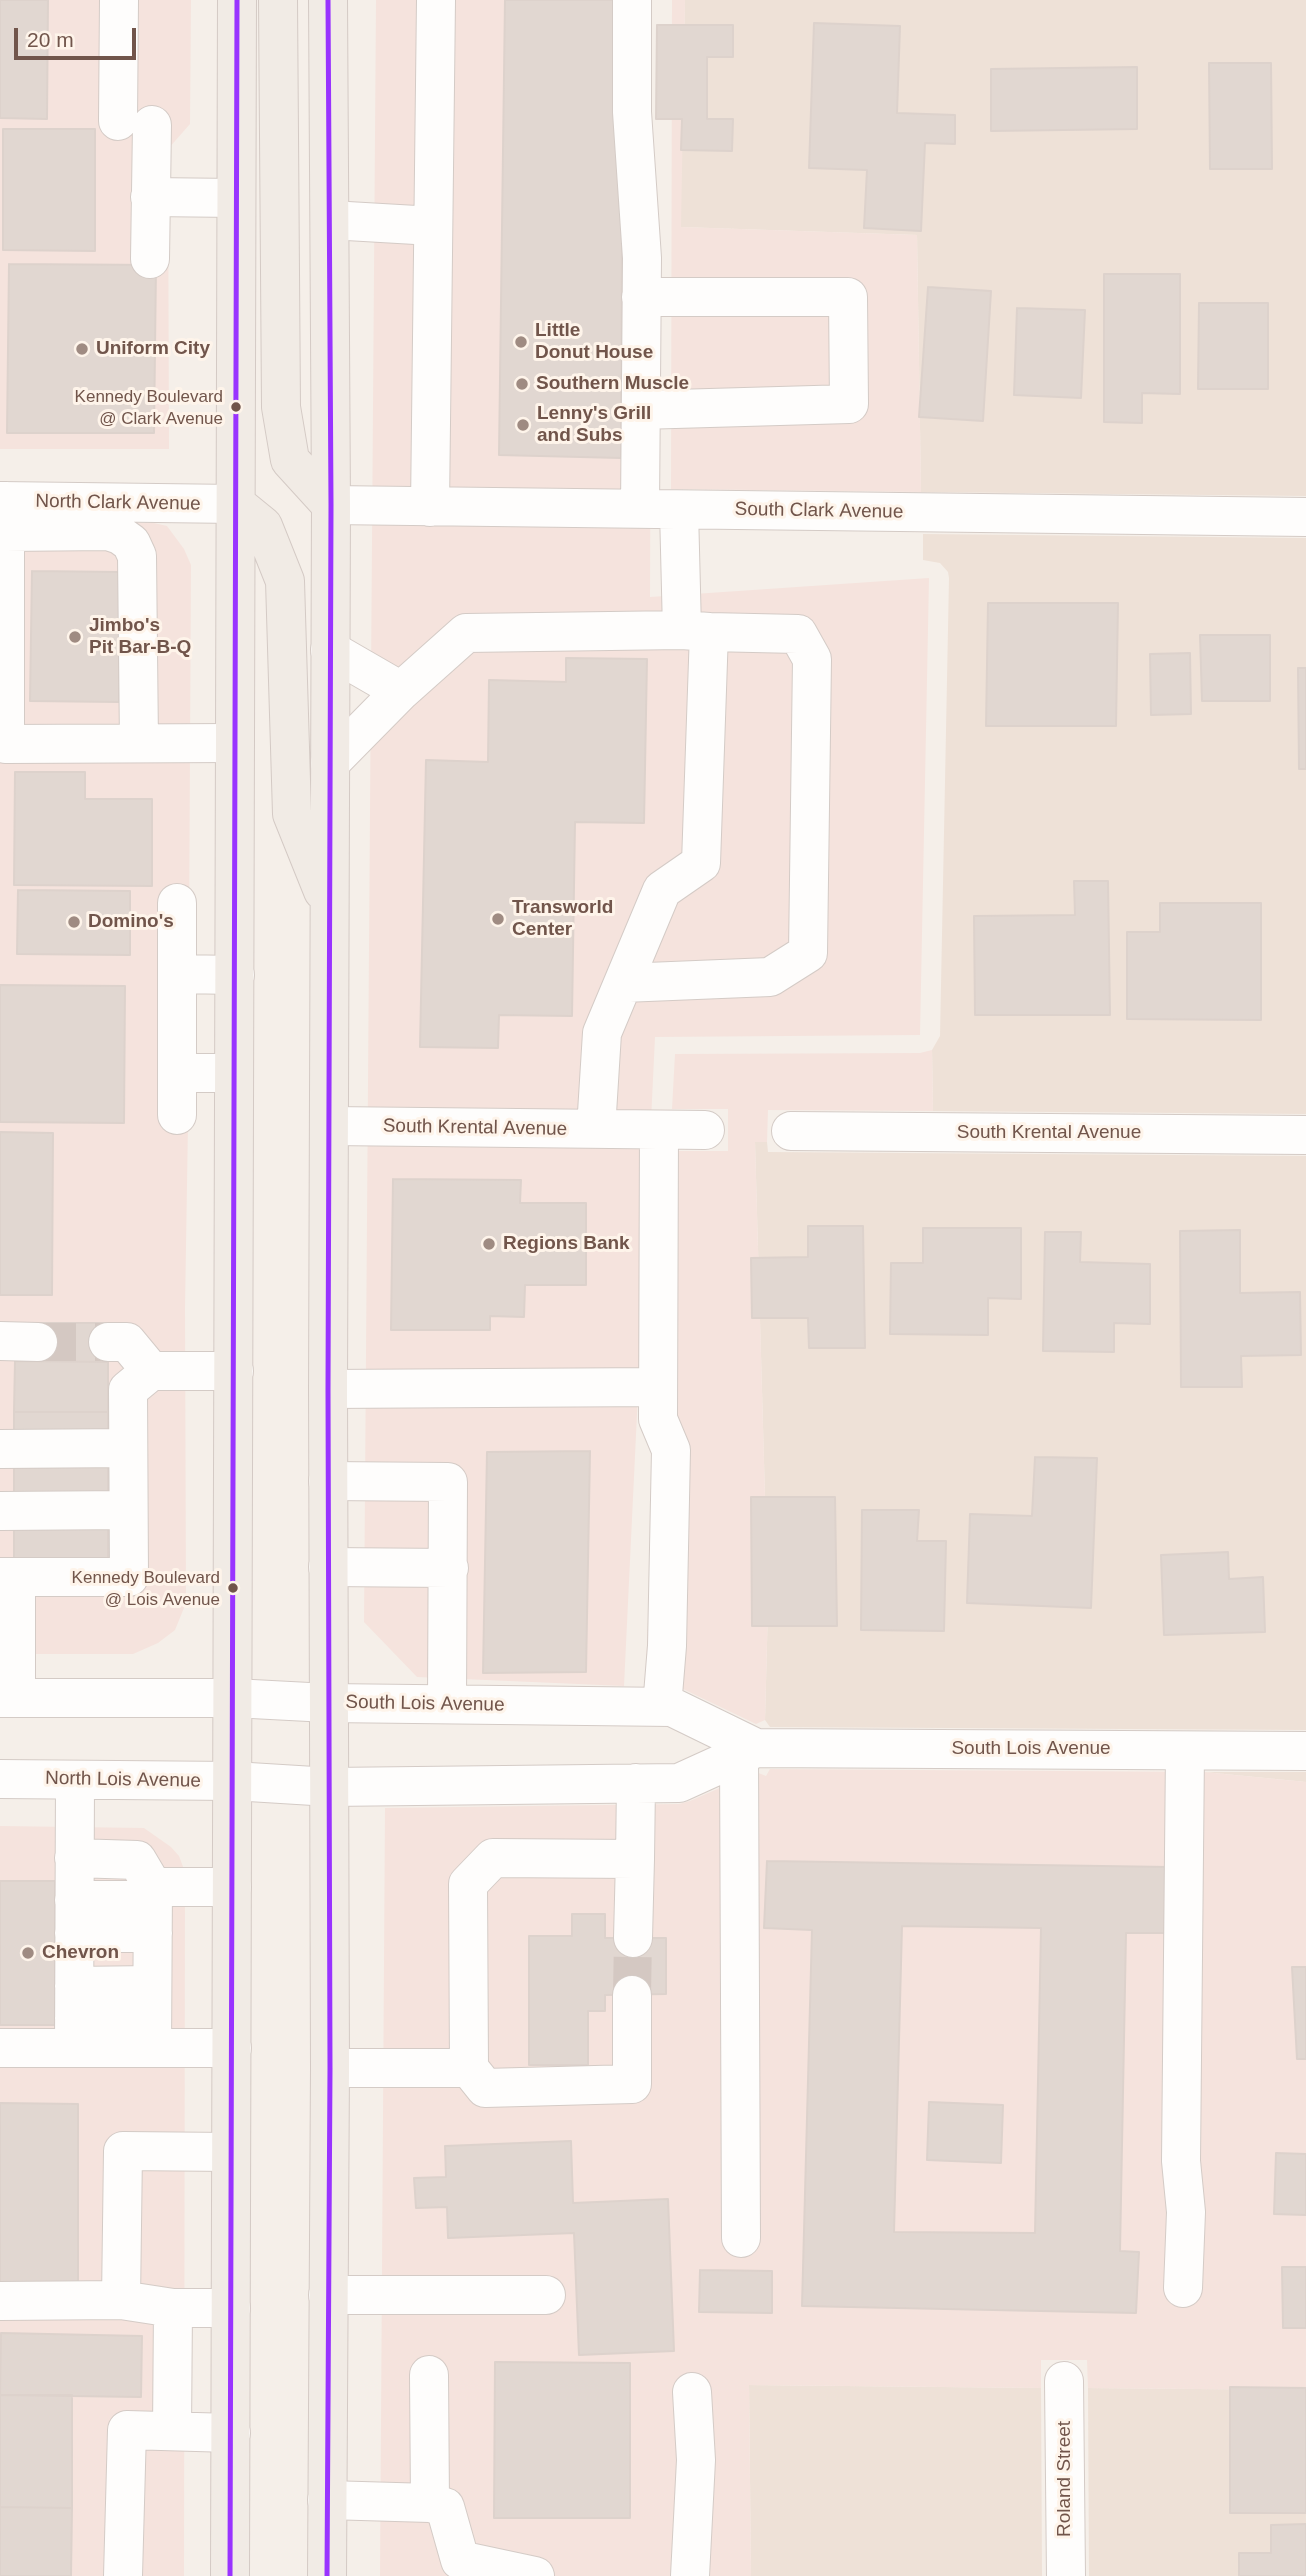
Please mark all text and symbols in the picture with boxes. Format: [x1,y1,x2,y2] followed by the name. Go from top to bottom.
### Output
[18,14,140,58] scale bar
[27,28,74,51] text: 20 m
[535,320,653,364] place label: Little Donut House
[513,334,529,350] marker: Little Donut House
[96,338,210,360] place label: Uniform City
[74,341,90,357] marker: Uniform City
[536,373,689,395] place label: Southern Muscle
[514,376,530,392] marker: Southern Muscle
[75,387,223,427] place label: Kennedy Boulevard @ Clark Avenue
[229,400,243,414] marker: Kennedy Boulevard @ Clark Avenue
[537,403,651,447] place label: Lenny's Grill and Subs
[515,417,531,433] marker: Lenny's Grill and Subs
[35,490,201,516] street label: North Clark Avenue
[734,498,904,524] street label: South Clark Avenue
[89,615,191,659] place label: Jimbo's Pit Bar-B-Q
[67,629,83,645] marker: Jimbo's Pit Bar-B-Q
[512,897,613,941] place label: Transworld Center
[88,911,174,933] place label: Domino's
[490,911,506,927] marker: Transworld Center
[66,914,82,930] marker: Domino's
[383,1115,567,1141] street label: South Krental Avenue
[957,1122,1141,1144] street label: South Krental Avenue
[503,1233,630,1255] place label: Regions Bank
[481,1236,497,1252] marker: Regions Bank
[72,1568,220,1608] place label: Kennedy Boulevard @ Lois Avenue
[226,1581,240,1595] marker: Kennedy Boulevard @ Lois Avenue
[345,1691,505,1717] street label: South Lois Avenue
[951,1738,1111,1760] street label: South Lois Avenue
[45,1767,201,1793] street label: North Lois Avenue
[42,1942,119,1964] place label: Chevron
[20,1945,36,1961] marker: Chevron
[1054,2421,1076,2537] street label: Roland Street

